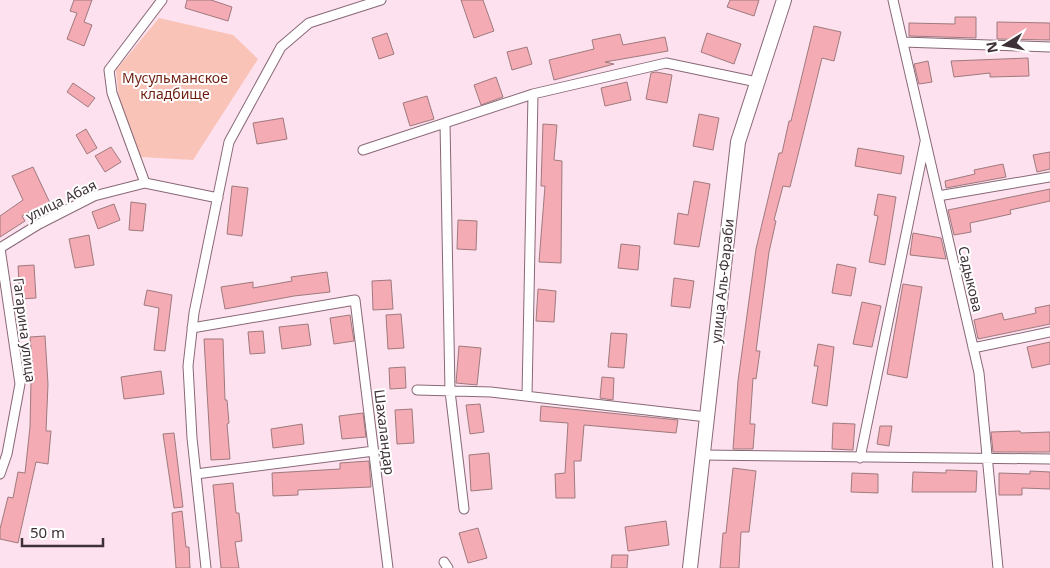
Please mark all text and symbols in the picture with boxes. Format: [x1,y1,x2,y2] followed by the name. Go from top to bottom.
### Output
[980,20,1030,70] north arrow
[981,40,1002,55] text: N
[122,68,228,103] park label: Мусульманское кладбище
[22,175,100,225] street label: улица Абая
[706,218,738,344] street label: улица Аль-Фараби
[954,244,988,314] street label: Садыкова
[9,277,41,383] street label: Гагарина улица
[370,388,400,476] street label: Шахаландар
[22,516,104,548] scale bar
[30,522,65,542] text: 50 m

